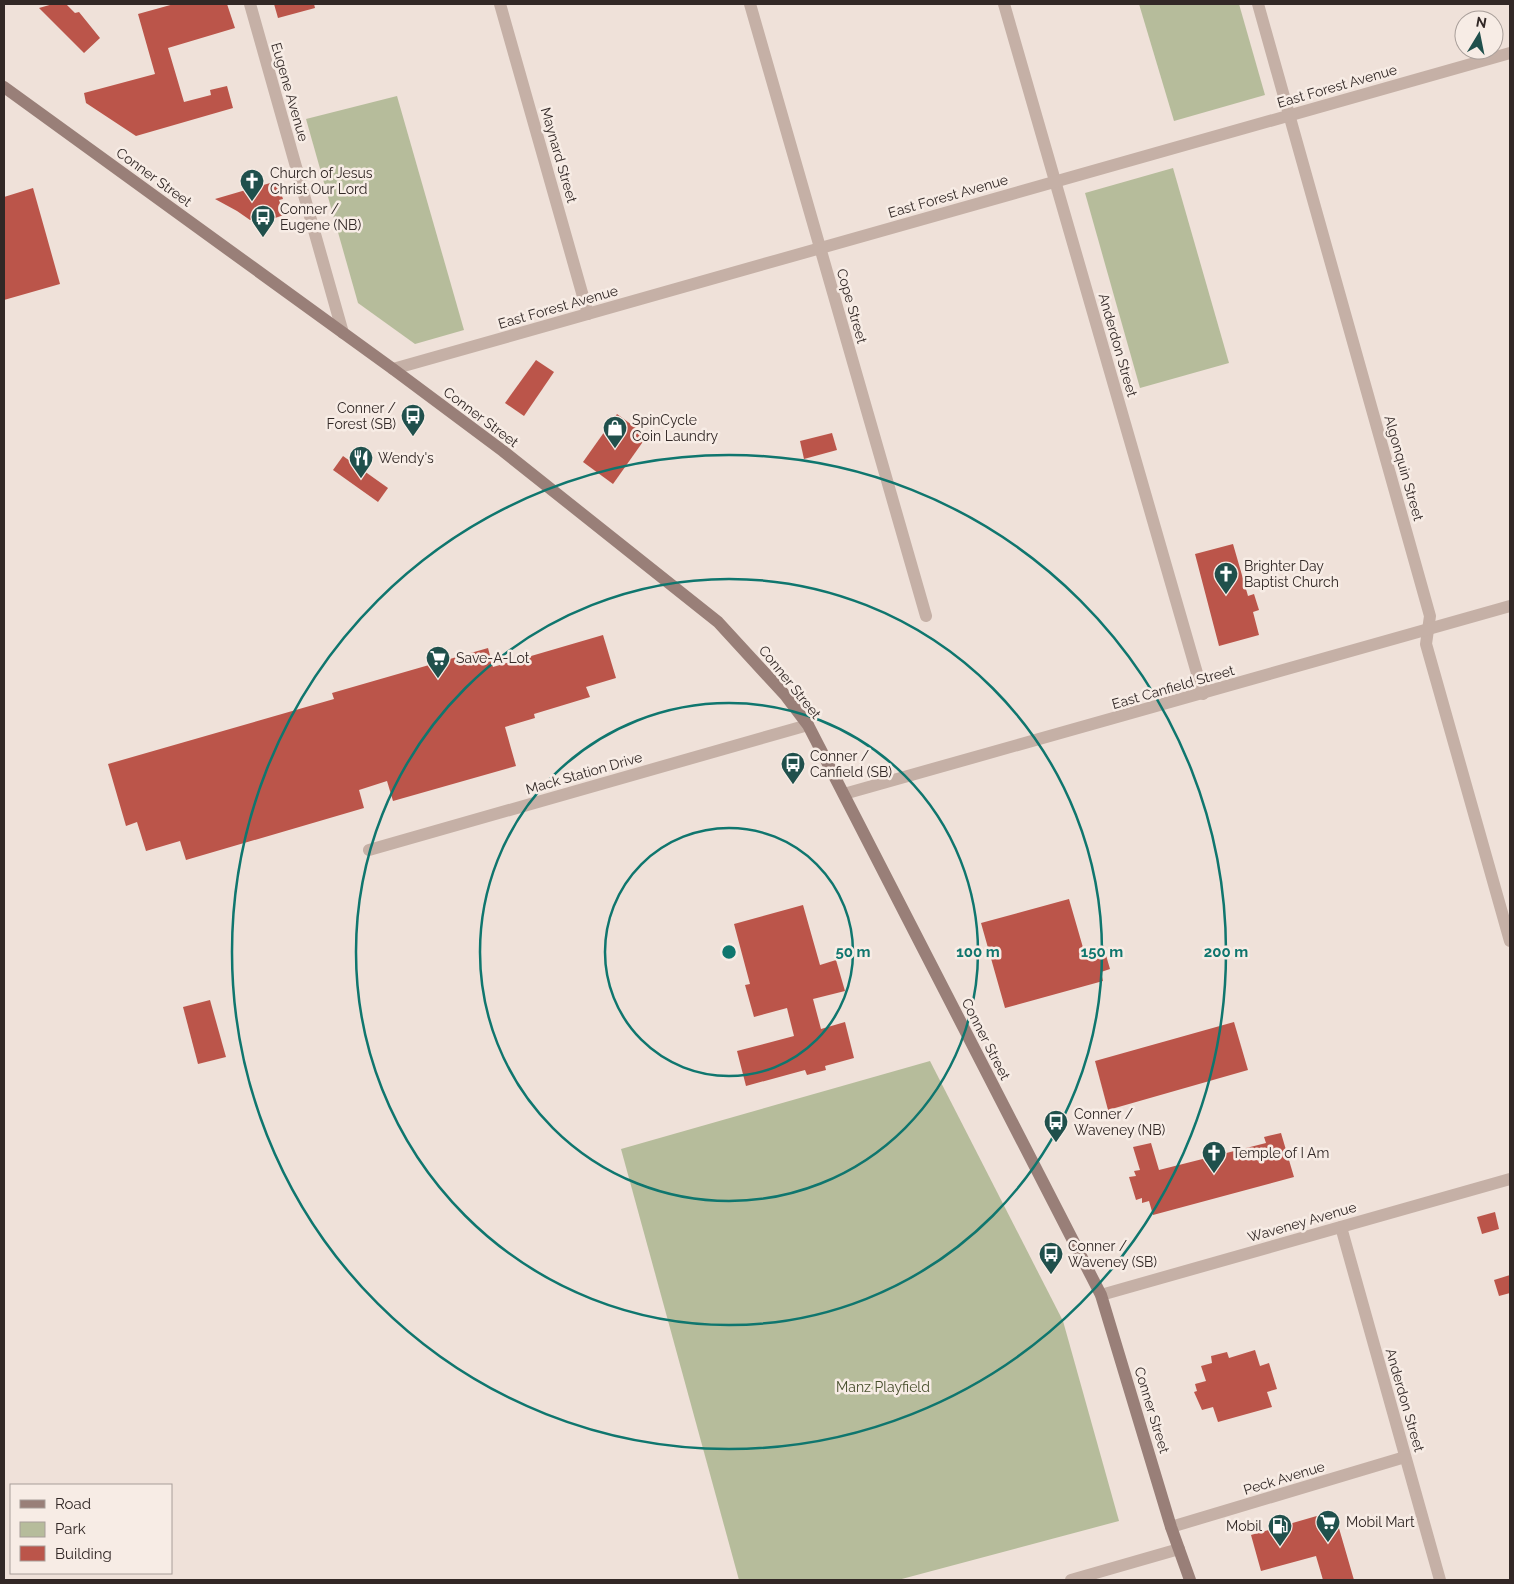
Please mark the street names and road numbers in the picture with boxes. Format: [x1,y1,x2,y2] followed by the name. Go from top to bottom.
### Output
[268,41,312,143] street label: Eugene Avenue
[1275,61,1399,111] street label: East Forest Avenue
[538,105,580,205] street label: Maynard Street
[113,144,195,210] street label: Conner Street
[886,171,1010,221] street label: East Forest Avenue
[834,267,870,346] street label: Cope Street
[496,282,620,332] street label: East Forest Avenue
[1096,291,1141,399] street label: Anderdon Street
[440,384,522,450] street label: Conner Street
[1381,413,1427,523] street label: Algonquin Street
[756,642,825,722] street label: Conner Street
[1110,662,1236,712] street label: East Canfield Street
[524,749,644,797] street label: Mack Station Drive
[959,996,1014,1083] street label: Conner Street
[1246,1199,1358,1245] street label: Waveney Avenue
[1383,1346,1428,1454] street label: Anderdon Street
[1131,1365,1173,1455] street label: Conner Street
[1241,1458,1327,1498] street label: Peck Avenue

